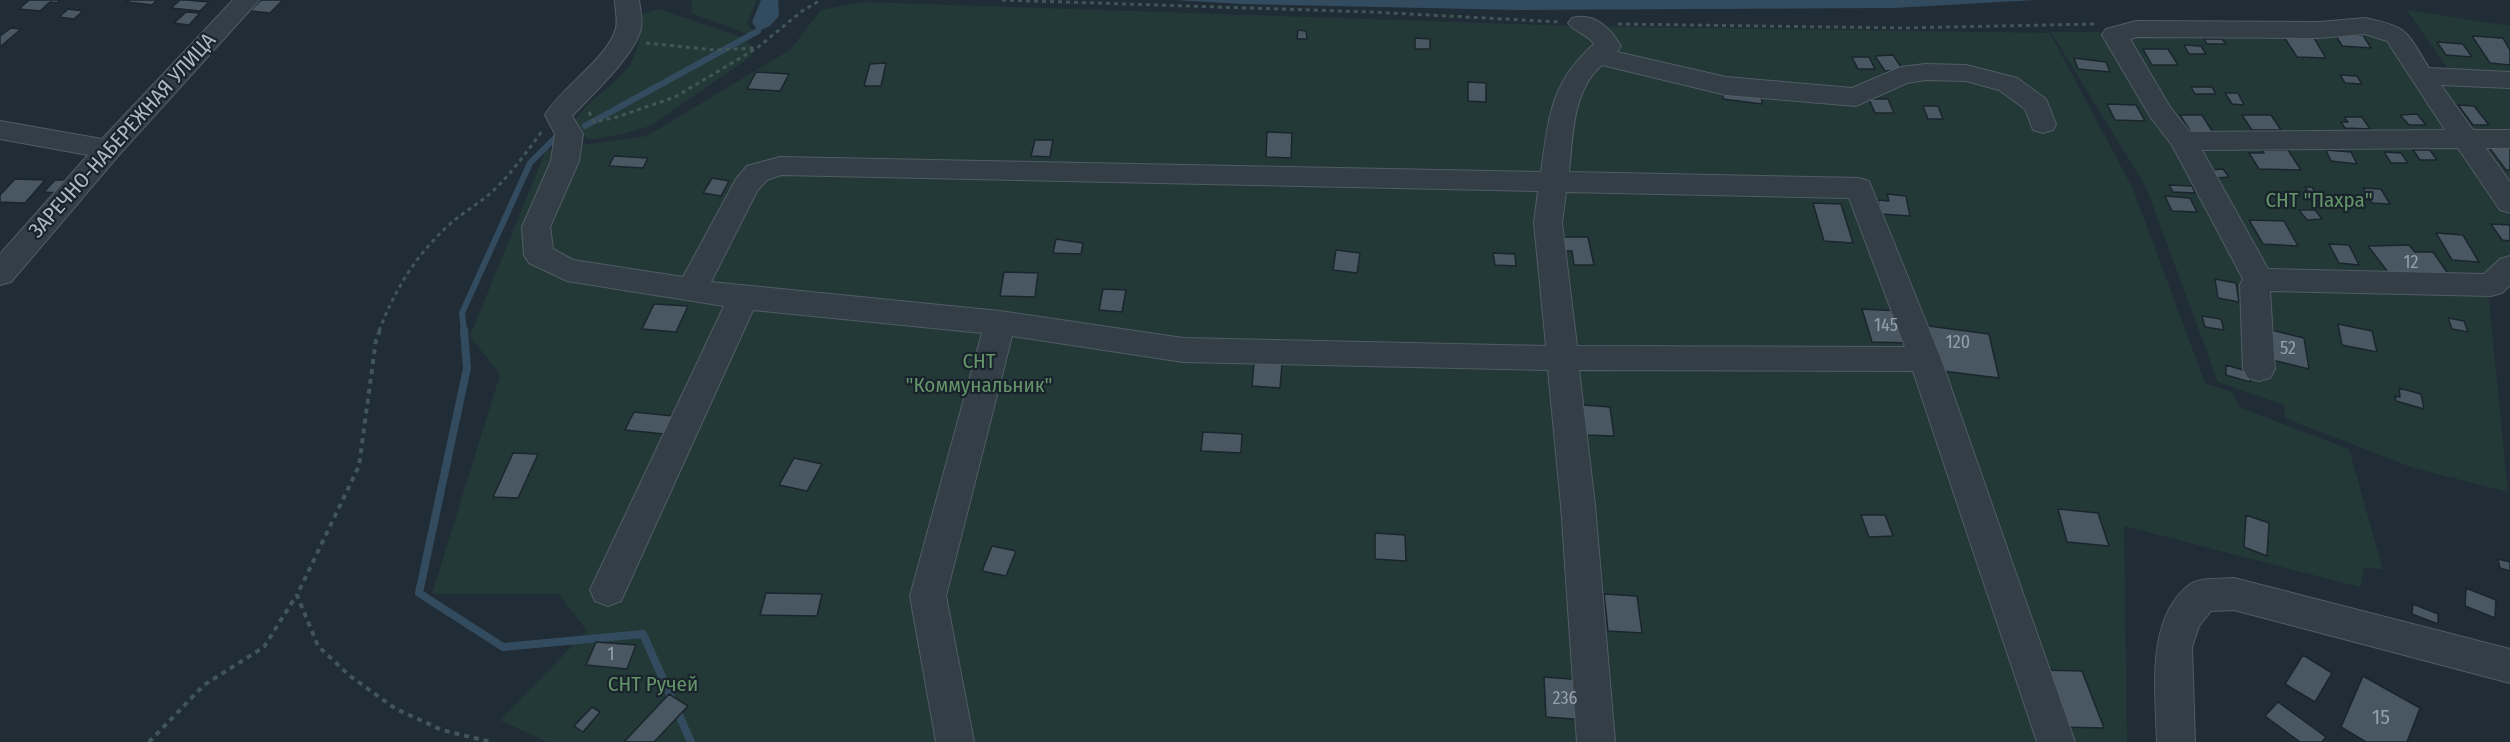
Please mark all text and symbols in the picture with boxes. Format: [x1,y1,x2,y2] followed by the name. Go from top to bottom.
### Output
[24,28,222,244] street label: ЗАРЕЧНО-НАБЕРЕЖНАЯ УЛИЦА
[2265,188,2373,214] park label: СНТ "Пахра"
[2404,252,2418,274] house number: 12
[1874,315,1898,337] house number: 145
[1946,332,1970,354] house number: 120
[2280,338,2296,360] house number: 52
[906,349,1052,399] park label: СНТ "Коммунальник"
[607,644,615,666] house number: 1
[608,672,698,698] park label: СНТ Ручей
[1553,688,1577,710] house number: 236
[2372,705,2390,731] house number: 15

